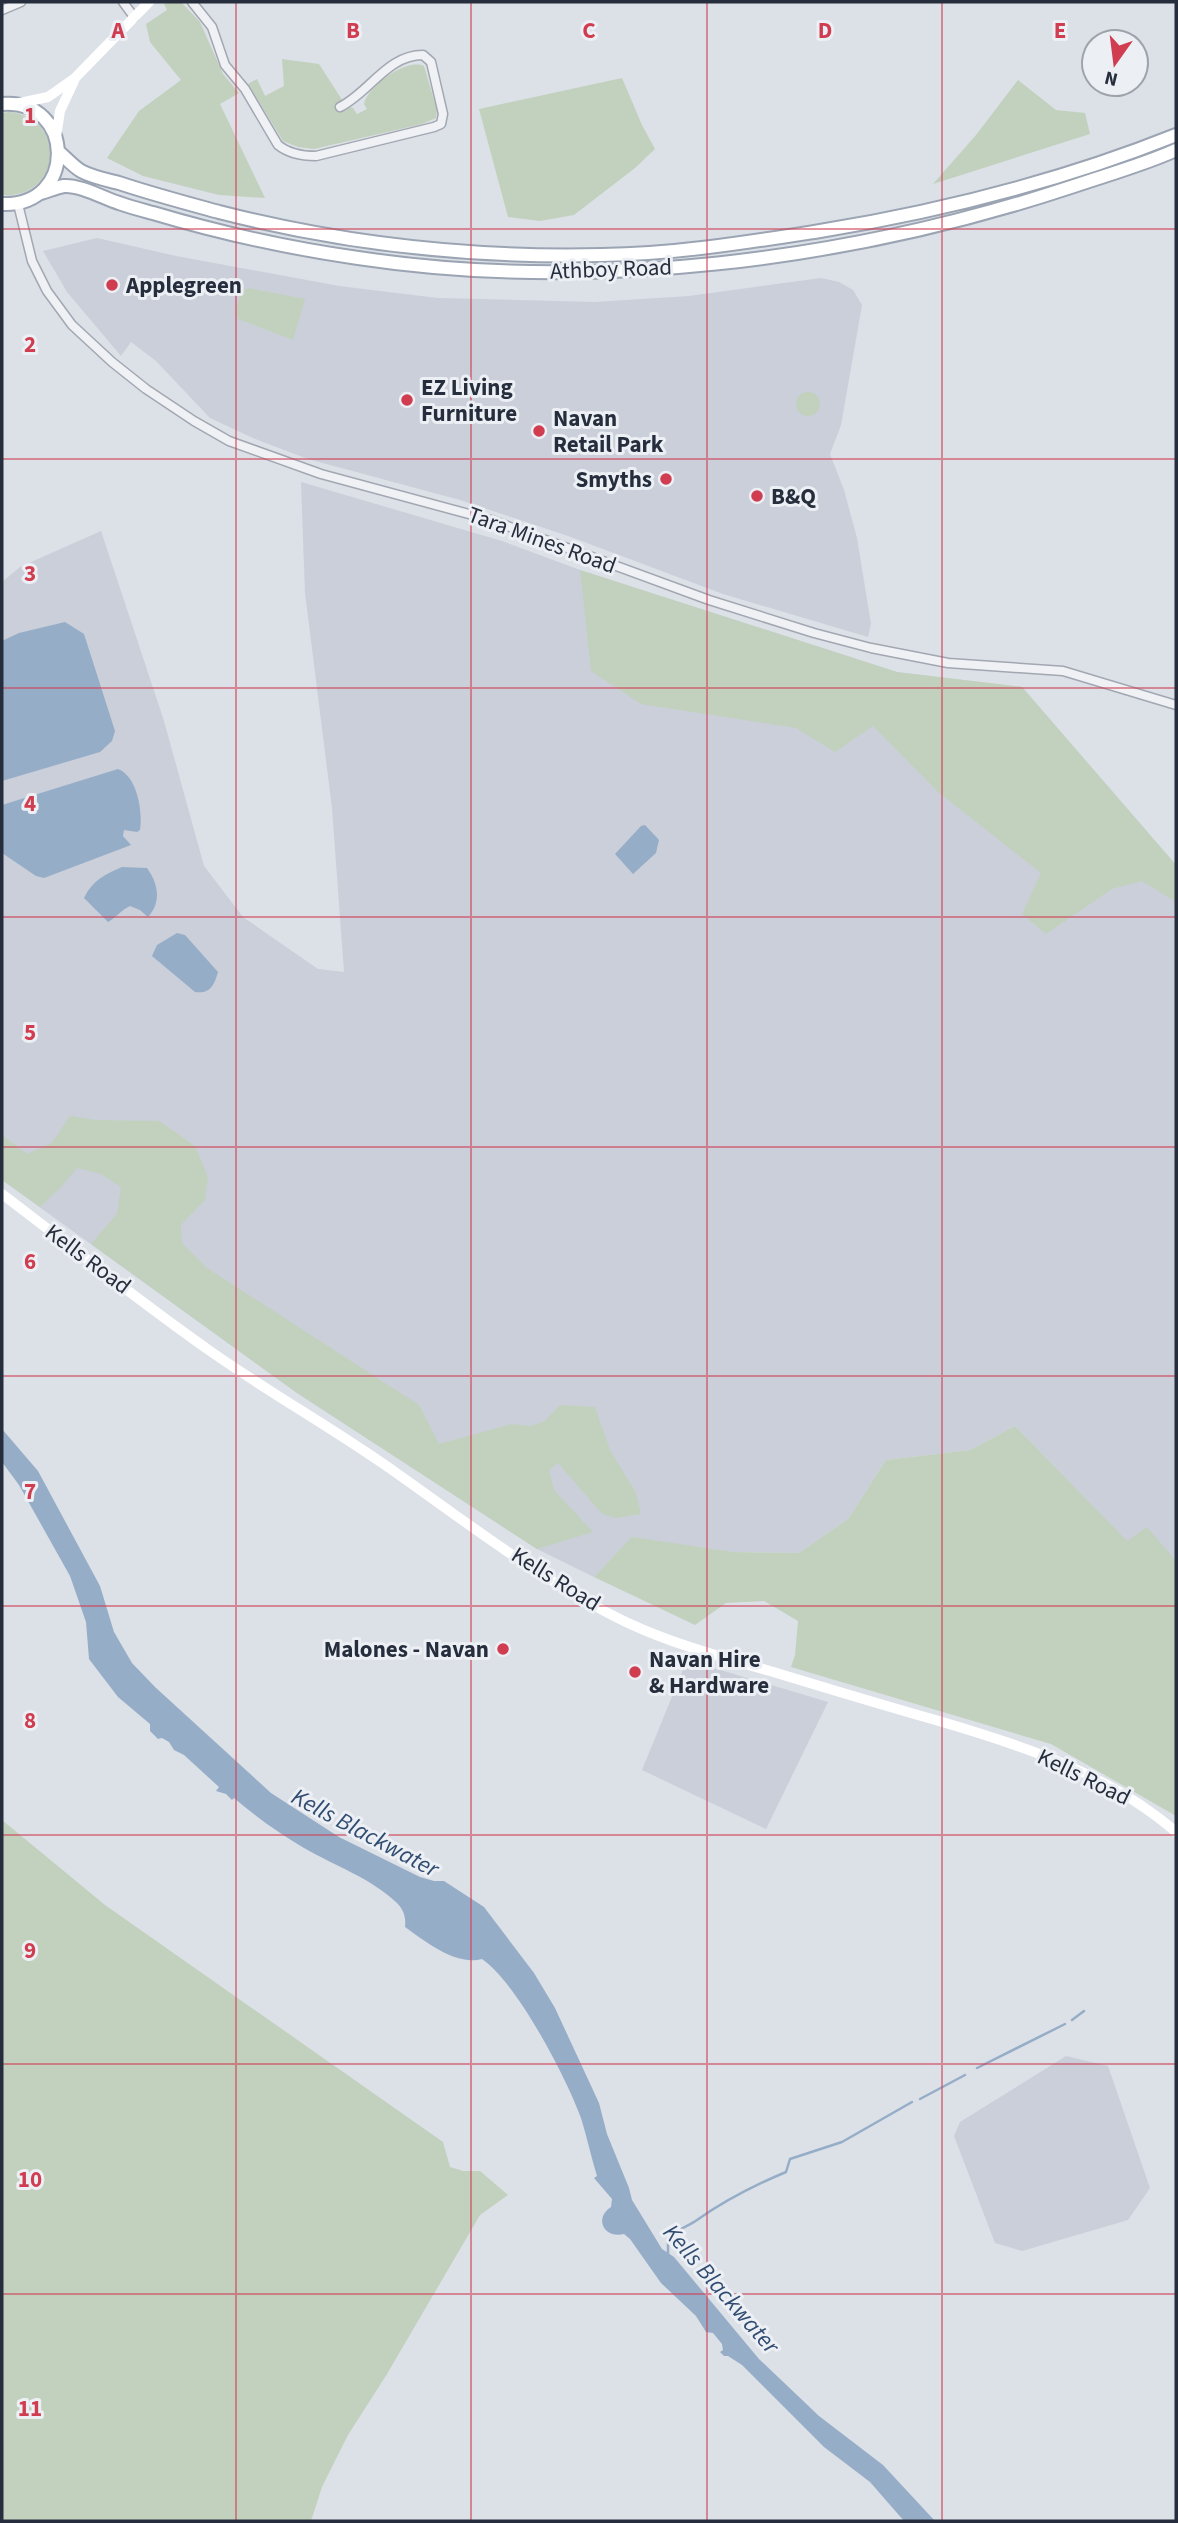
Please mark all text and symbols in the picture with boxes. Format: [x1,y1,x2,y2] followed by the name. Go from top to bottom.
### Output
[110,14,125,47] text: A
[346,14,360,47] text: B
[582,14,596,47] text: C
[818,14,832,47] text: D
[1054,14,1066,47] text: E
[1080,28,1150,98] north arrow
[1102,63,1121,93] text: N
[24,99,36,132] text: 1
[549,250,673,288] street label: Athboy Road
[125,269,242,302] place label: Applegreen
[104,277,120,293] marker: Applegreen
[24,328,36,361] text: 2
[421,371,517,430] place label: EZ Living Furniture
[399,392,415,408] marker: EZ Living Furniture
[553,402,664,461] place label: Navan Retail Park
[531,423,547,439] marker: Navan Retail Park
[575,463,652,496] place label: Smyths
[658,471,674,487] marker: Smyths
[771,480,816,513] place label: B&Q
[749,488,765,504] marker: B&Q
[463,498,621,582] street label: Tara Mines Road
[24,557,36,590] text: 3
[24,787,36,820] text: 4
[24,1016,36,1049] text: 5
[38,1216,138,1302] street label: Kells Road
[24,1245,36,1278] text: 6
[24,1475,36,1508] text: 7
[505,1539,607,1619] street label: Kells Road
[324,1633,489,1666] place label: Malones - Navan
[495,1641,511,1657] marker: Malones - Navan
[649,1643,769,1702] place label: Navan Hire & Hardware
[627,1664,643,1680] marker: Navan Hire & Hardware
[24,1704,36,1737] text: 8
[1032,1740,1136,1814] street label: Kells Road
[285,1779,446,1887] water label: Kells Blackwater
[24,1934,36,1967] text: 9
[18,2163,42,2196] text: 10
[655,2216,789,2363] water label: Kells Blackwater
[18,2392,42,2425] text: 11

